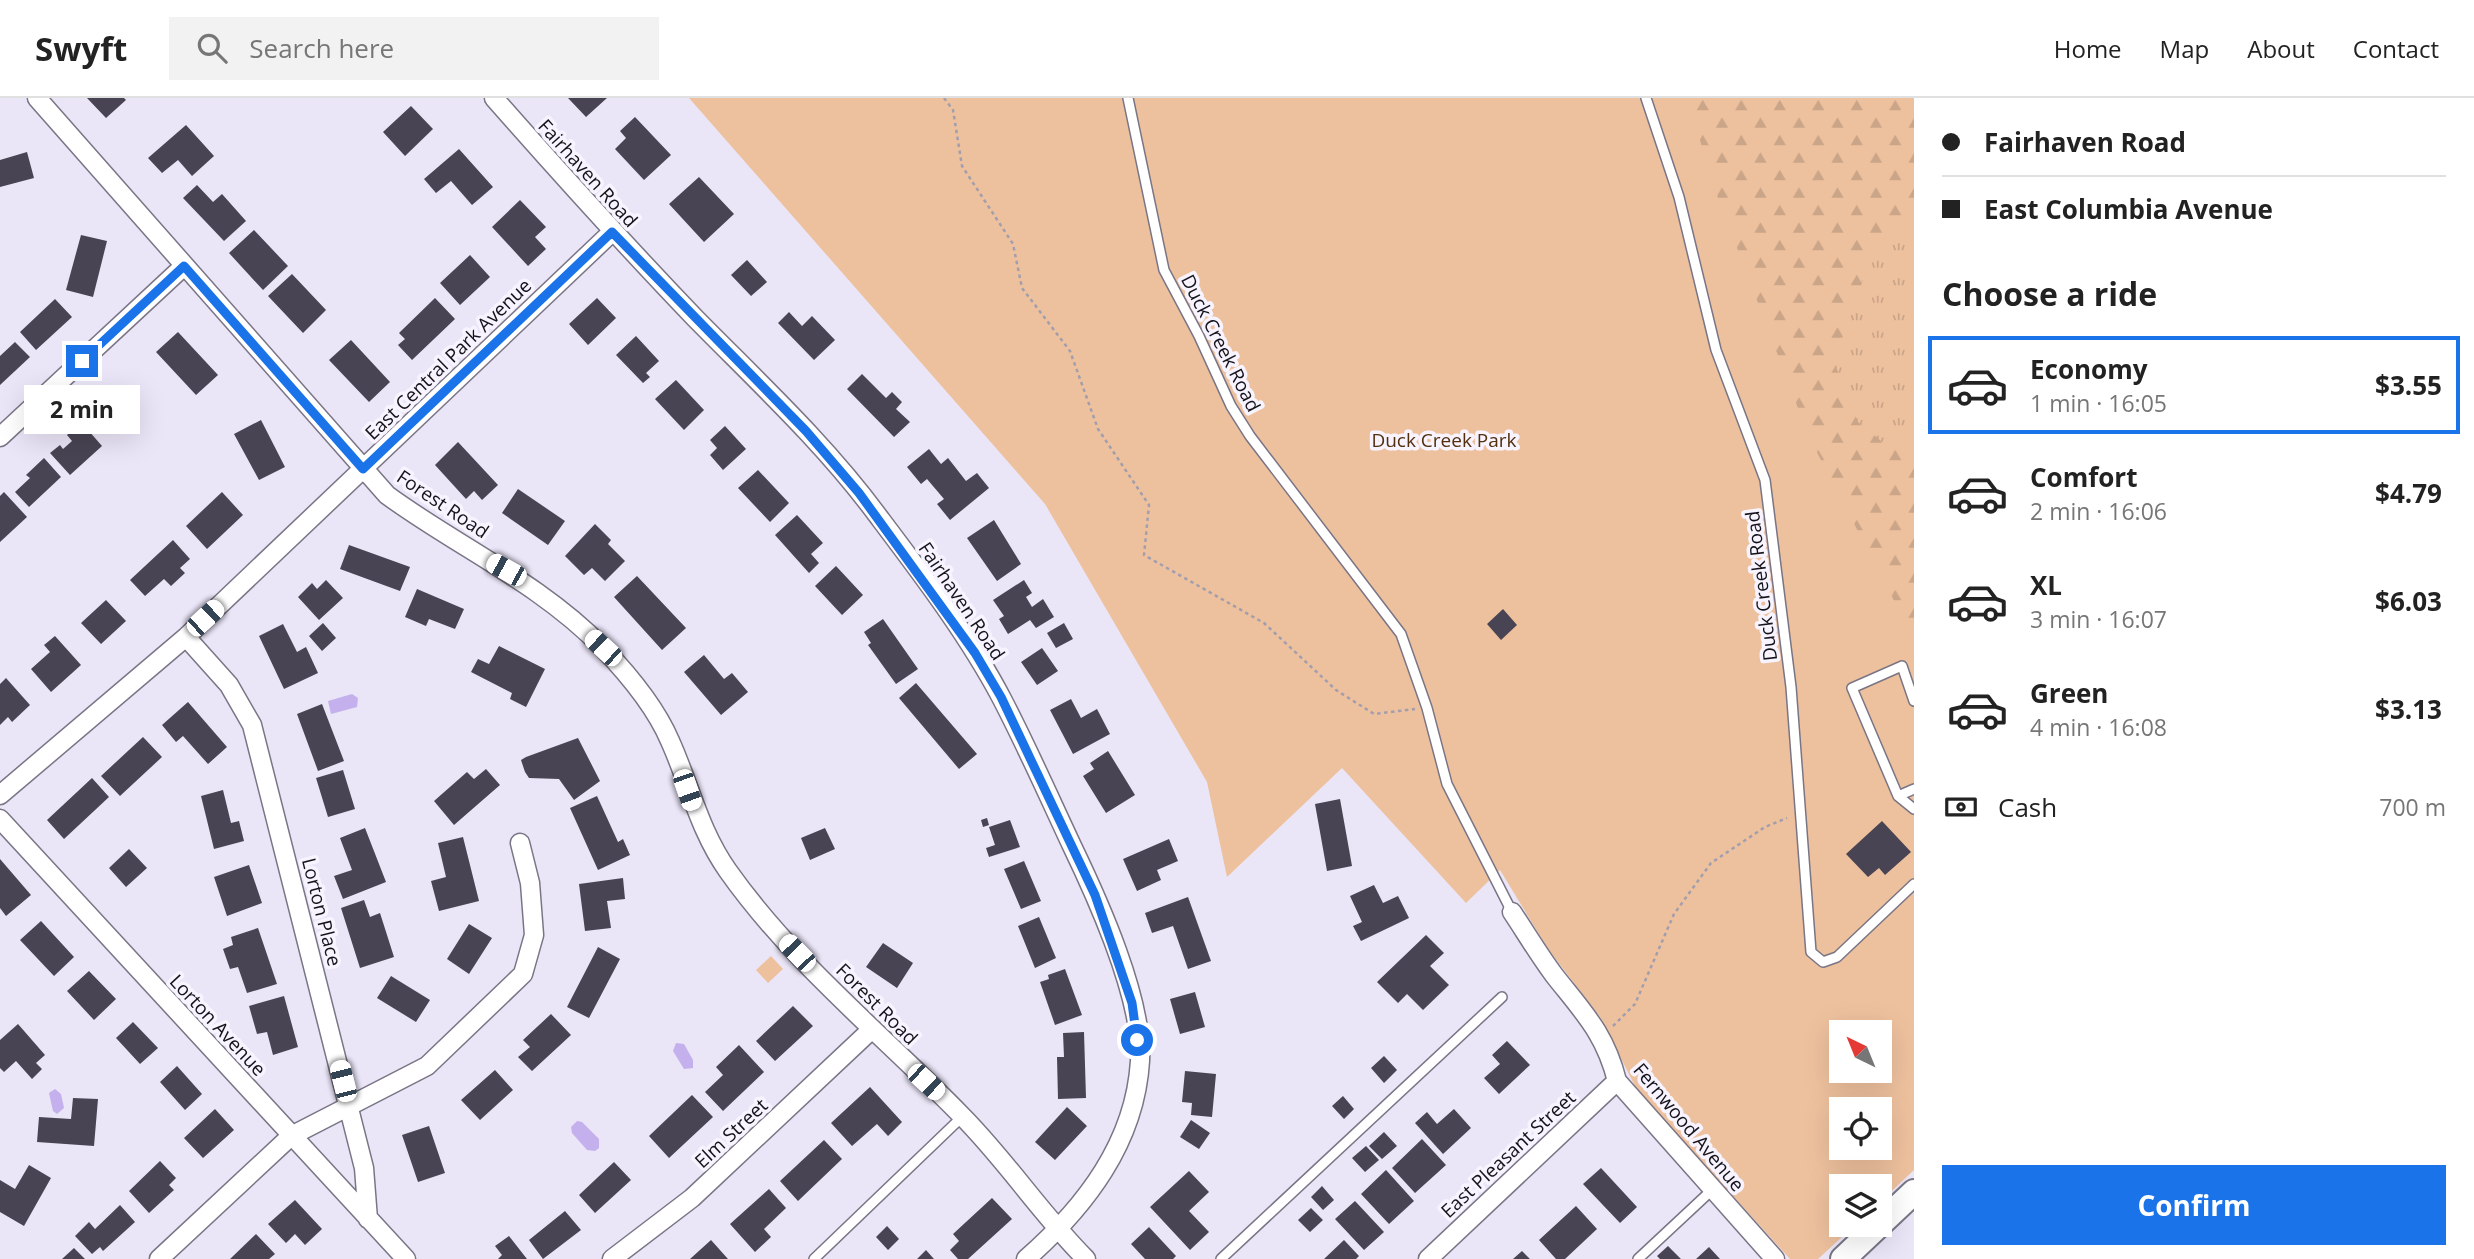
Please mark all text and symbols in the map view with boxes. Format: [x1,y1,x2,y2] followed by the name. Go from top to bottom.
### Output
[169,17,659,80] search box
[35,26,127,71] text: Swyft
[193,29,231,67] icon: search
[249,30,394,66] text: Search here
[2054,32,2122,65] text: Home
[2160,32,2209,65] text: Map
[2247,32,2315,65] text: About
[2353,32,2439,65] text: Contact
[532,113,644,233] street label: Fairhaven Road
[1984,124,2186,160] text: Fairhaven Road
[1984,191,2273,227] text: East Columbia Avenue
[1175,270,1267,416] street label: Duck Creek Road
[1942,272,2157,315] text: Choose a ride
[359,273,537,445] street label: East Central Park Avenue
[66,345,98,377] route end
[2030,351,2148,387] text: Economy
[1946,354,2009,417] icon: car
[2375,367,2442,403] text: $3.55
[24,386,140,434] callout: 2 min
[2030,387,2167,419] text: 1 min · 16:05
[50,393,114,425] text: 2 min
[1371,427,1517,453] park label: Duck Creek Park
[2030,459,2137,495] text: Comfort
[1946,462,2009,525] icon: car
[392,464,494,544] street label: Forest Road
[2375,475,2442,511] text: $4.79
[2030,495,2167,527] text: 2 min · 16:06
[1739,510,1783,662] street label: Duck Creek Road
[913,537,1011,665] street label: Fairhaven Road
[483,551,530,589] car
[2030,567,2062,603] text: XL
[1946,570,2009,633] icon: car
[2375,583,2442,619] text: $6.03
[183,596,228,640] car
[2030,603,2167,635] text: 3 min · 16:07
[581,626,626,670] car
[2030,675,2108,711] text: Green
[1946,678,2009,741] icon: car
[2375,691,2442,727] text: $3.13
[2030,711,2167,743] text: 4 min · 16:08
[671,767,704,813] car
[1942,788,1980,826] icon: cash
[1998,789,2057,825] text: Cash
[2379,791,2446,823] text: 700 m
[296,855,348,969] street label: Lorton Place
[775,931,820,975] car
[830,957,924,1051] street label: Forest Road
[164,969,272,1081] street label: Lorton Avenue
[1829,1020,1892,1083] north arrow
[1829,1020,1892,1237] map controls
[1121,1024,1153,1056] route start
[1628,1057,1750,1197] street label: Fernwood Avenue
[328,1058,359,1104] car
[904,1060,949,1104] car
[1435,1085,1581,1223] street label: East Pleasant Street
[689,1092,773,1174] street label: Elm Street
[1829,1097,1892,1160] button: locate
[1942,1165,2446,1245] button: Confirm
[1829,1174,1892,1237] button: layers

